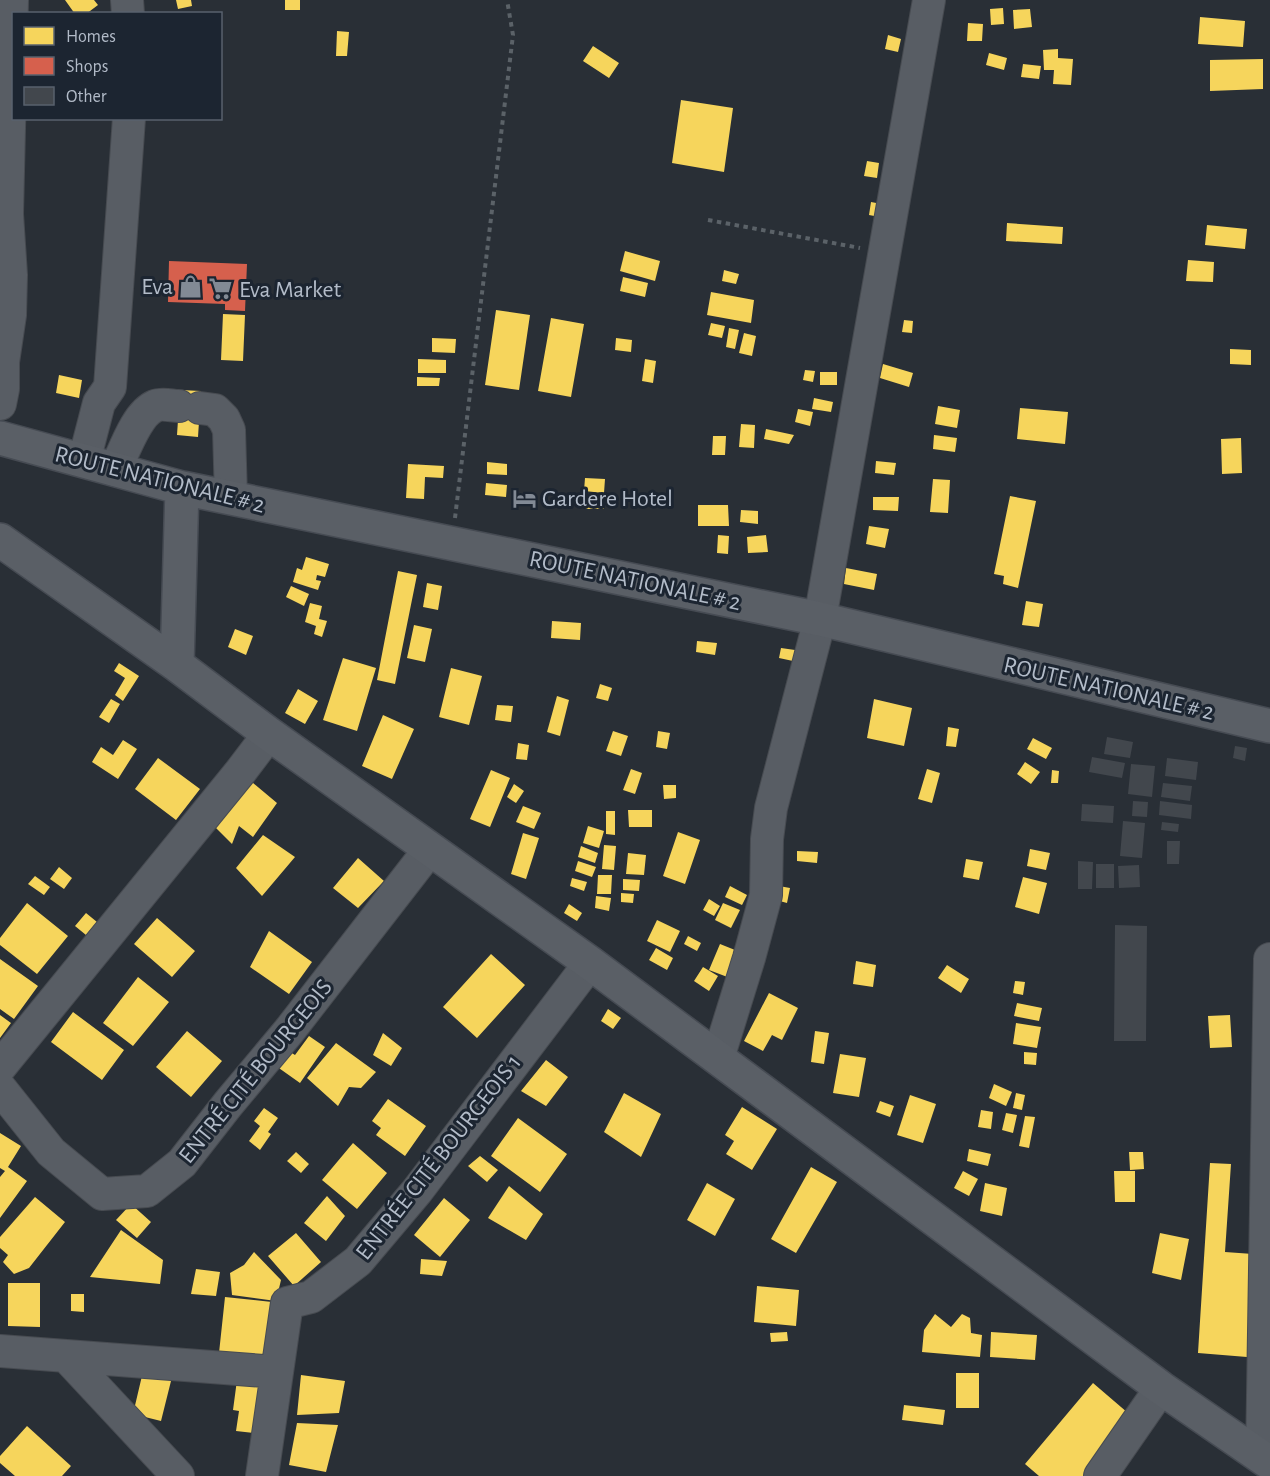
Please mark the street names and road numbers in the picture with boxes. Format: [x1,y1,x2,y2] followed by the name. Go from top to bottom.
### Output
[52,442,267,518] street label: ROUTE NATIONALE # 2
[527,547,743,615] street label: ROUTE NATIONALE # 2
[1001,653,1217,725] street label: ROUTE NATIONALE # 2
[173,974,337,1168] street label: ENTRÉ CITÉ BOURGEOIS
[350,1049,526,1265] street label: ENTRÉE CITÉ BOURGEOIS 1

